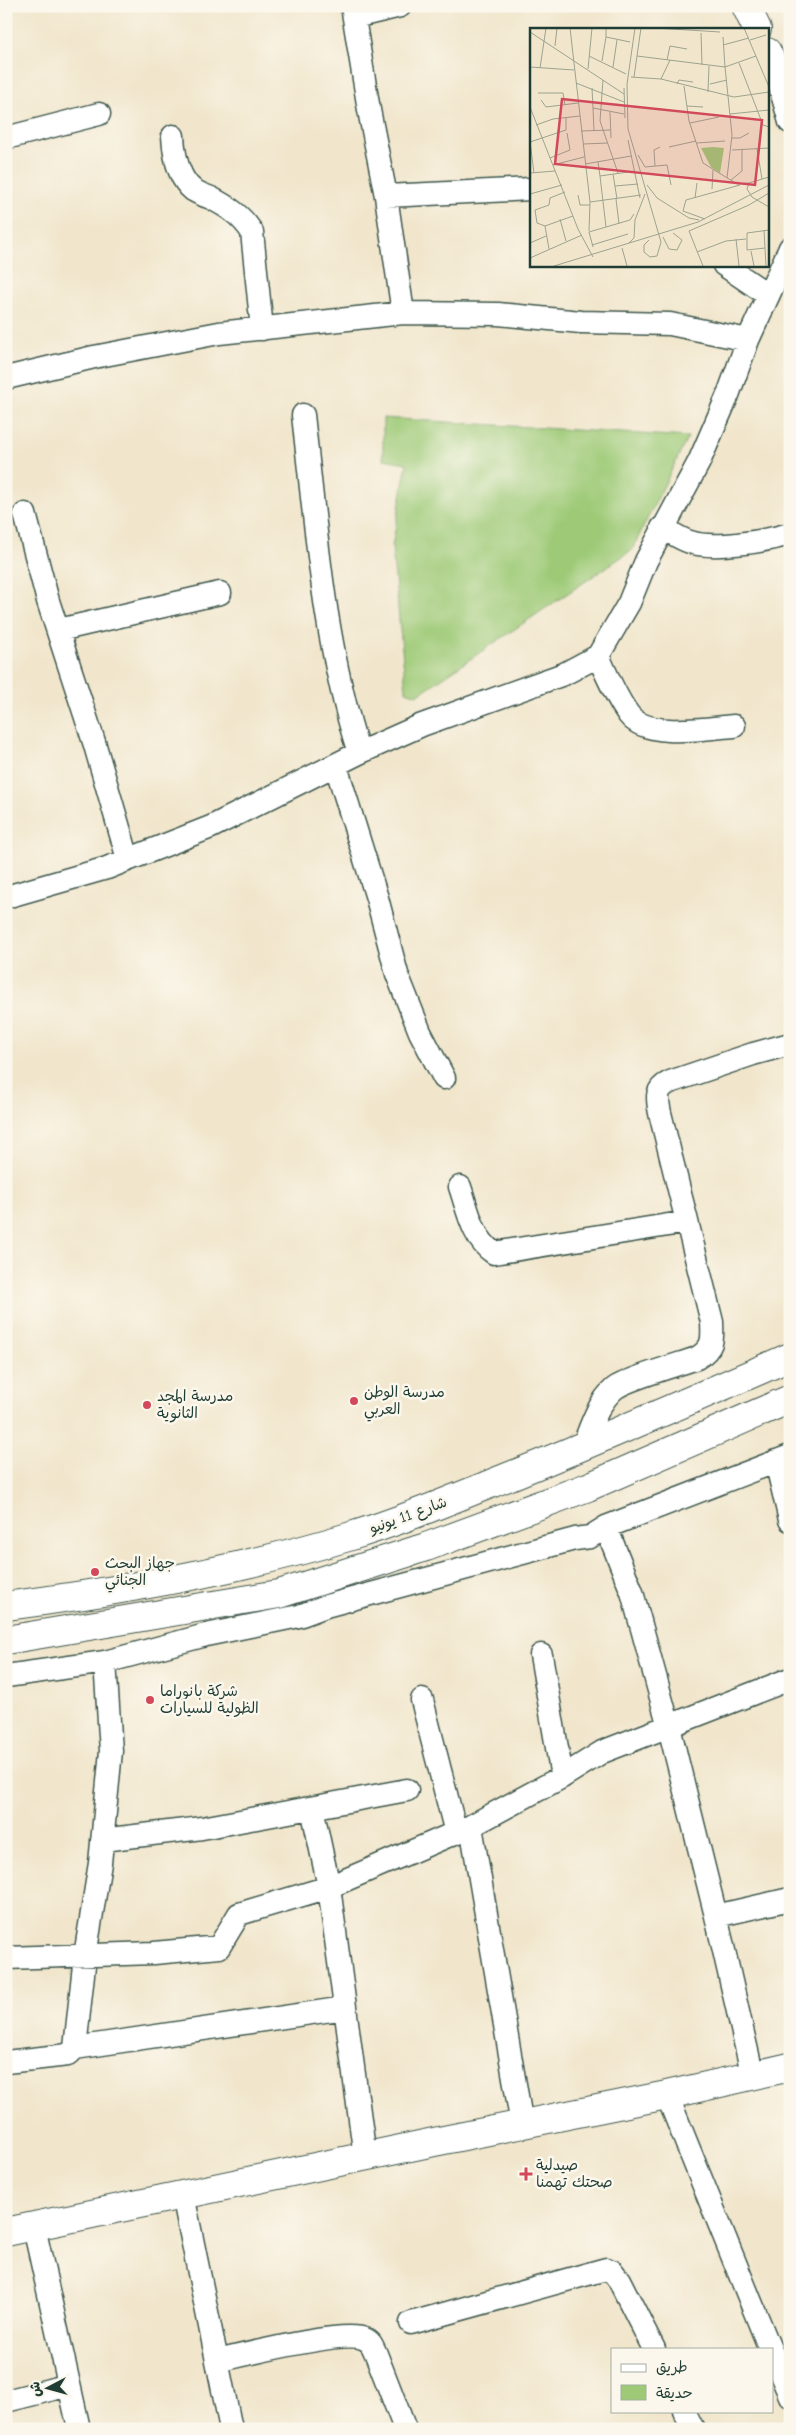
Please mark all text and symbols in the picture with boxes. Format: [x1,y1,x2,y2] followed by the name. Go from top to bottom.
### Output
[530,28,768,266] inset map
[364,1383,445,1422] place label: مدرسة الوطن العربي
[157,1387,233,1423] place label: مدرسة المجد الثانوية
[348,1395,360,1407] marker: مدرسة الوطن العربي
[141,1399,153,1411] marker: مدرسة المجد الثانوية
[366,1493,450,1539] street label: شارع 11 يونيو
[105,1554,175,1593] place label: جهاز البحث الجنائي
[89,1566,101,1578] marker: جهاز البحث الجنائي
[160,1682,259,1717] place label: شركة بانوراما الظولية للسيارات
[144,1694,156,1706] marker: شركة بانوراما الظولية للسيارات
[536,2156,613,2191] place label: صيدلية صحتك تهمنا
[520,2168,532,2180] marker: صيدلية صحتك تهمنا
[611,2348,774,2412] legend
[656,2358,688,2376] text: طريق
[22,2362,72,2412] north arrow
[26,2381,45,2398] text: ش
[656,2384,693,2402] text: حديقة

